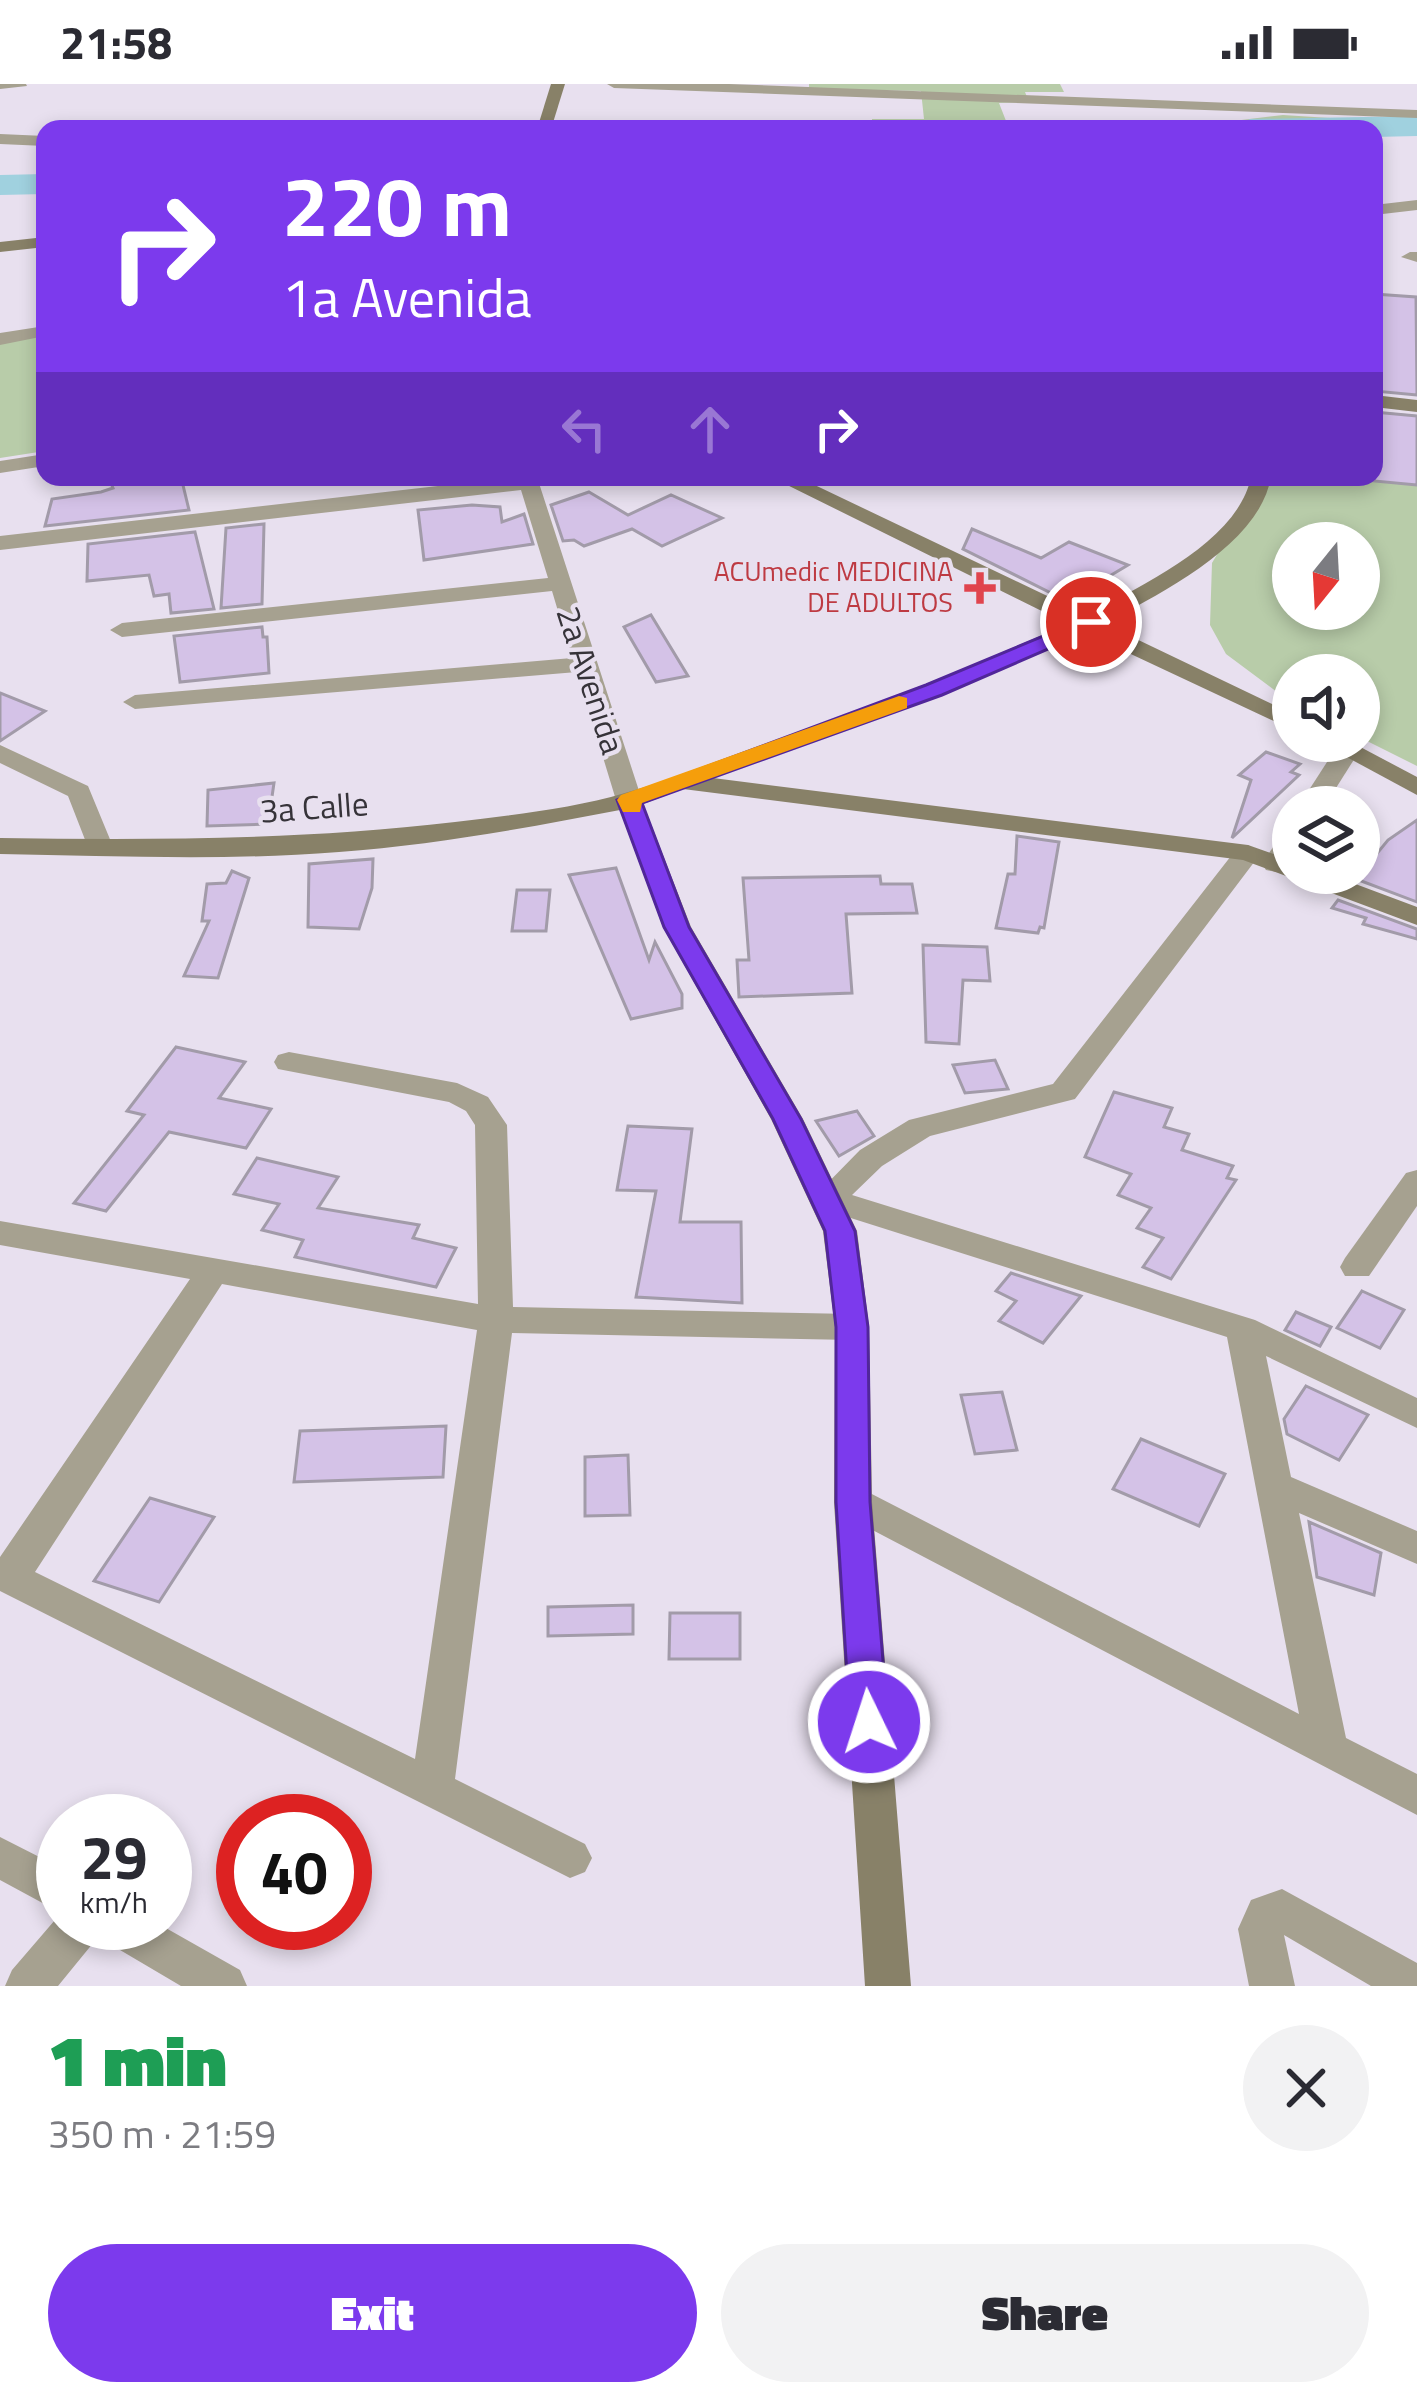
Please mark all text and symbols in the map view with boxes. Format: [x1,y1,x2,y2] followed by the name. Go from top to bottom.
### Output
[60,8,172,76] text: 21:58
[282,141,512,269] text: 220 m
[84,168,240,324] icon: right
[282,256,532,338] text: 1a Avenida
[551,396,617,462] icon: left
[677,396,743,462] icon: ahead
[803,396,869,462] icon: right
[1272,522,1380,630] north arrow
[1272,522,1380,894] map controls
[714,550,953,622] place label: ACUmedic MEDICINA DE ADULTOS
[1040,571,1142,673] pin
[964,572,996,604] marker: ACUmedic MEDICINA DE ADULTOS
[1058,589,1124,655] icon: arrive
[544,600,638,760] street label: 2a Avenida
[1272,654,1380,762] button: sound
[258,778,370,836] street label: 3a Calle
[1272,786,1380,894] button: layers
[806,1659,932,1785] position arrow
[216,1794,372,1950] speed limit sign: 40
[80,1811,148,1902] text: 29
[80,1879,148,1925] text: km/h
[48,2004,227,2114] text: 1 min
[1243,2025,1369,2151] button: close
[48,2104,276,2163] text: 350 m · 21:59
[48,2244,697,2382] button: Exit
[721,2244,1369,2382] button: Share

